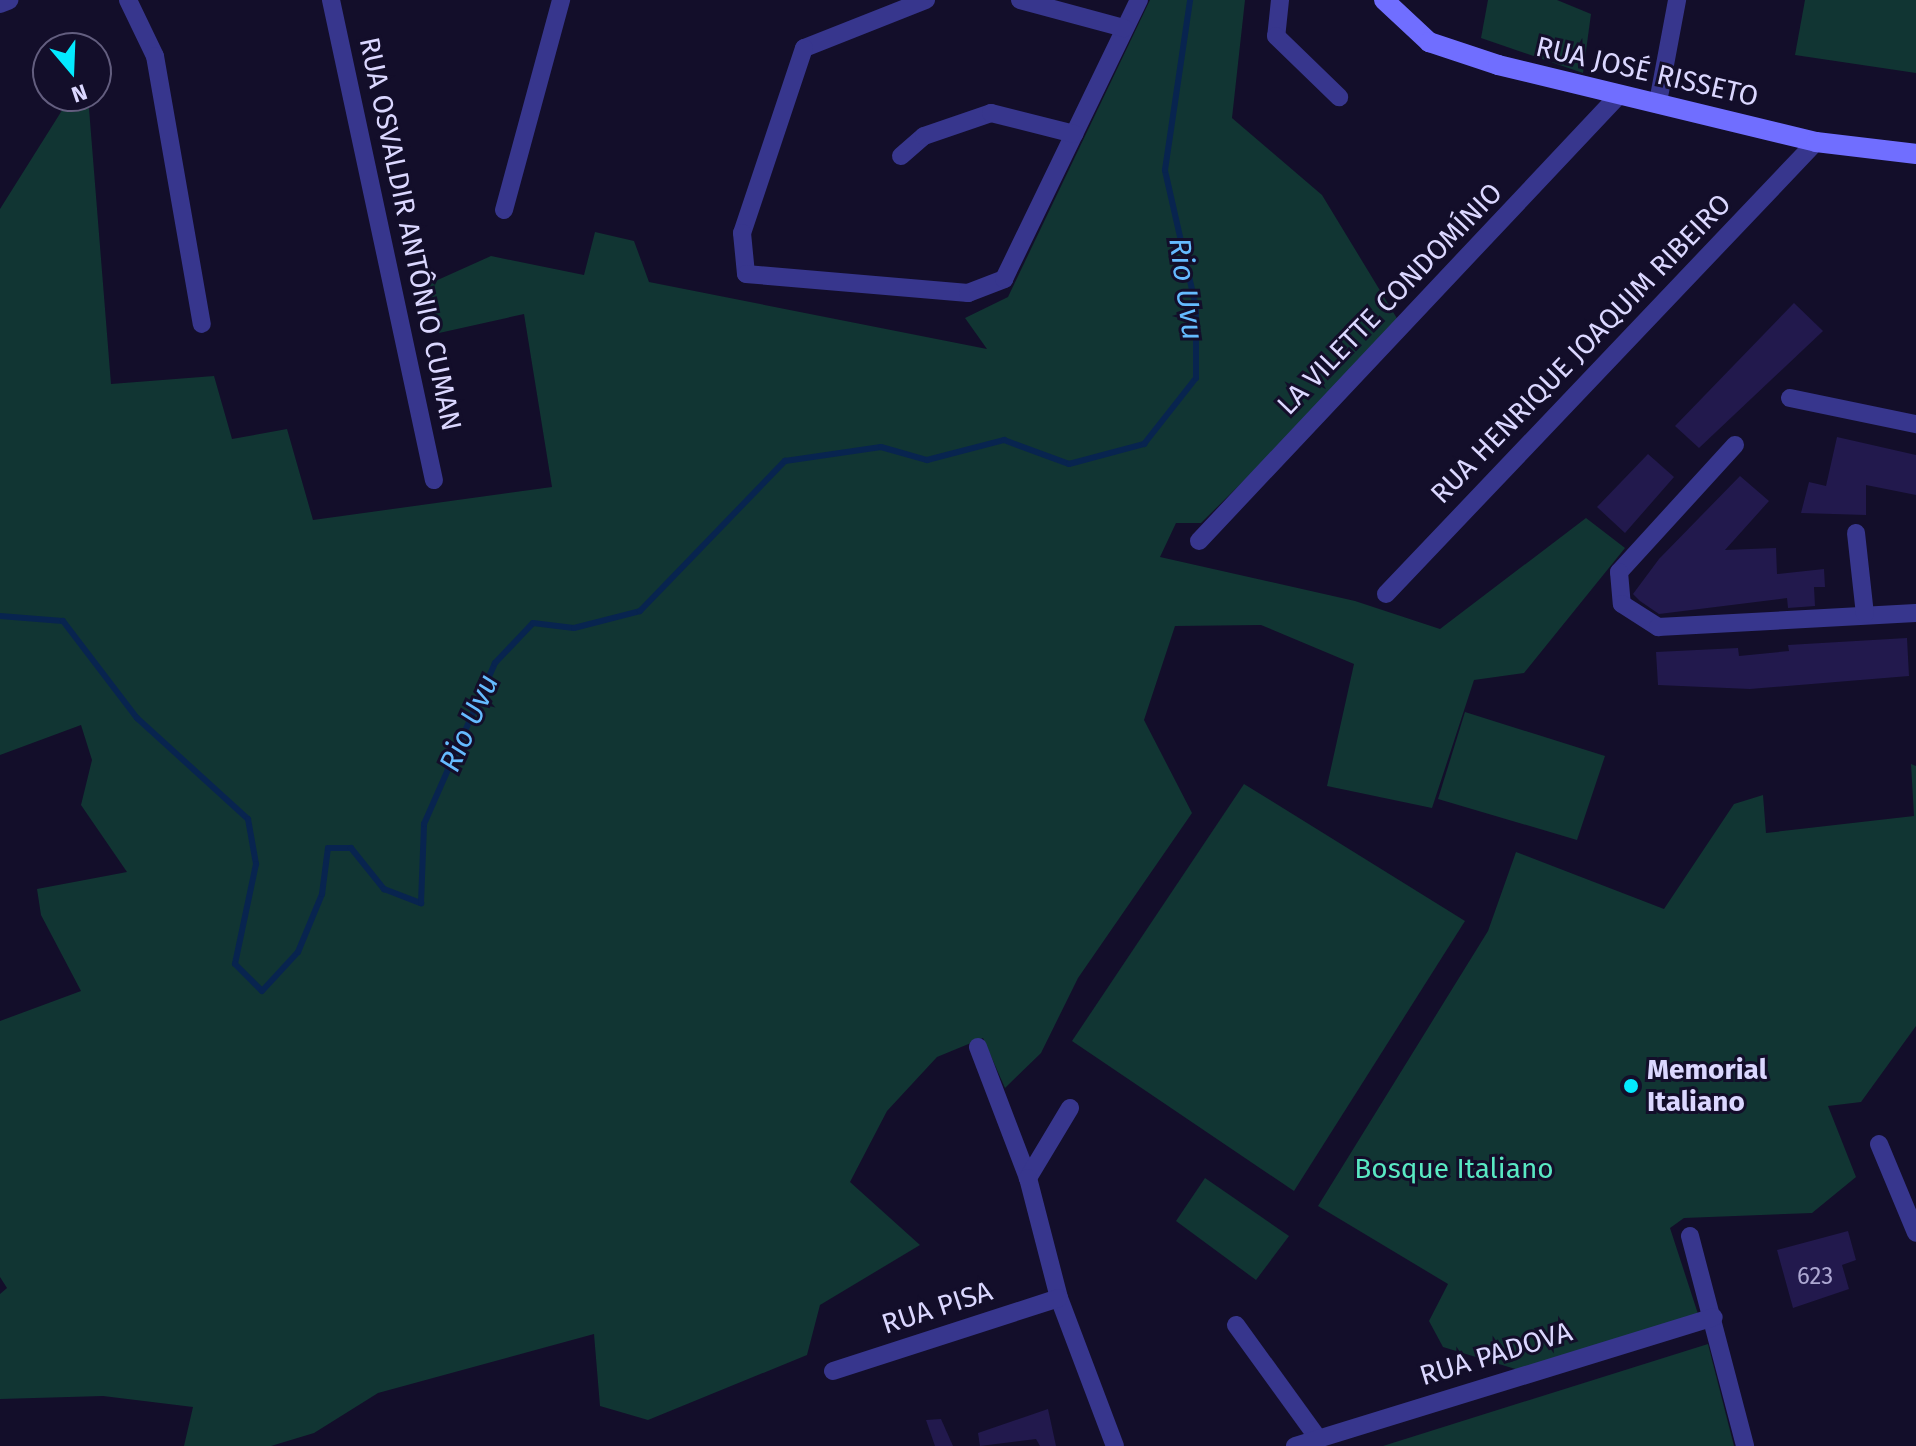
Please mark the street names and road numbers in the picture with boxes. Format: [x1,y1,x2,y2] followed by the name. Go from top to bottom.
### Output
[1532,30,1762,114] street label: RUA JOSÉ RISSETO
[352,34,468,434] street label: RUA OSVALDIR ANTÔNIO CUMAN
[1271,176,1509,422] street label: LA VILETTE CONDOMÍNIO
[1424,187,1738,511] street label: RUA HENRIQUE JOAQUIM RIBEIRO
[878,1274,996,1342] street label: RUA PISA
[1416,1315,1576,1393] street label: RUA PADOVA

